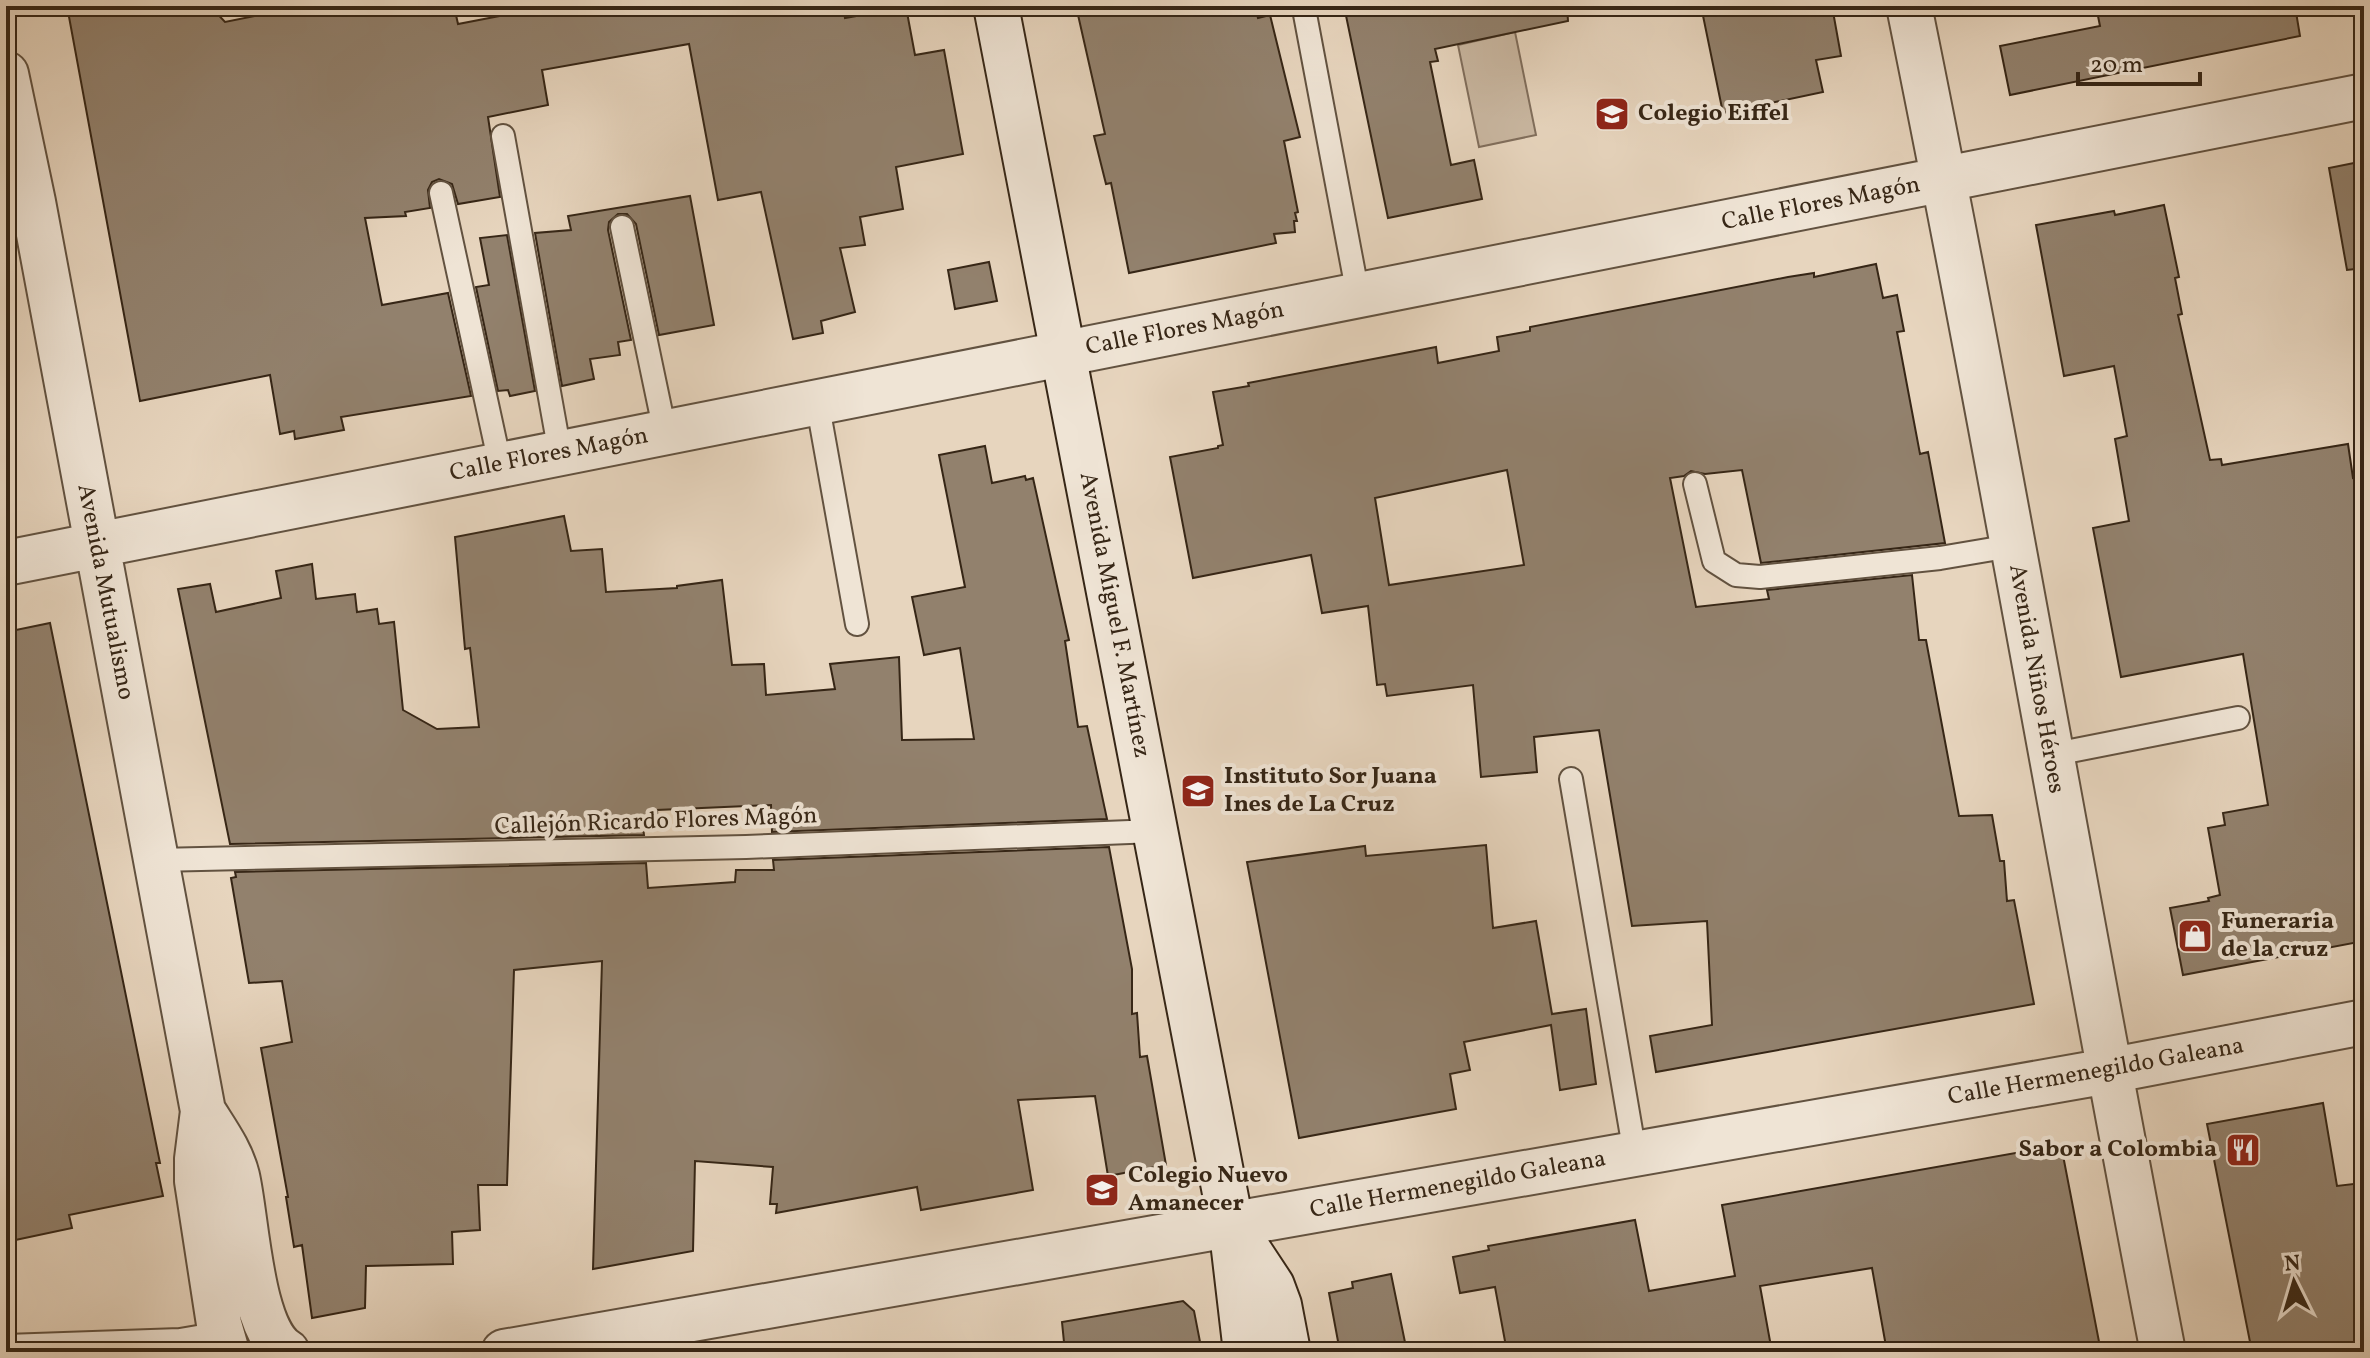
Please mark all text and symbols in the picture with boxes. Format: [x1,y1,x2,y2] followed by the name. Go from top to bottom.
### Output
[2078,36,2200,86] scale bar
[2090,49,2143,83] text: 20 m
[1593,95,1631,133] school or university icon: Colegio Eiffel
[1638,97,1789,131] place label: Colegio Eiffel
[1719,168,1923,240] street label: Calle Flores Magón
[1083,293,1287,365] street label: Calle Flores Magón
[447,419,651,491] street label: Calle Flores Magón
[1070,469,1158,761] street label: Avenida Miguel F. Martínez
[67,481,143,703] street label: Avenida Mutualismo
[1999,562,2073,796] street label: Avenida Niños Héroes
[1224,760,1437,822] place label: Instituto Sor Juana Ines de La Cruz
[1179,772,1217,810] school or university icon: Instituto Sor Juana Ines de La Cruz
[494,799,818,845] street label: Callejón Ricardo Flores Magón
[2221,905,2334,967] place label: Funeraria de la cruz
[2176,917,2214,955] shop icon: Funeraria de la cruz
[1945,1029,2247,1115] street label: Calle Hermenegildo Galeana
[2224,1131,2262,1169] restaurant icon: Sabor a Colombia
[2019,1133,2217,1167] place label: Sabor a Colombia
[1307,1142,1609,1228] street label: Calle Hermenegildo Galeana
[1128,1159,1288,1221] place label: Colegio Nuevo Amanecer
[1083,1171,1121,1209] school or university icon: Colegio Nuevo Amanecer
[2254,1242,2334,1322] north arrow
[2283,1248,2302,1281] text: N

